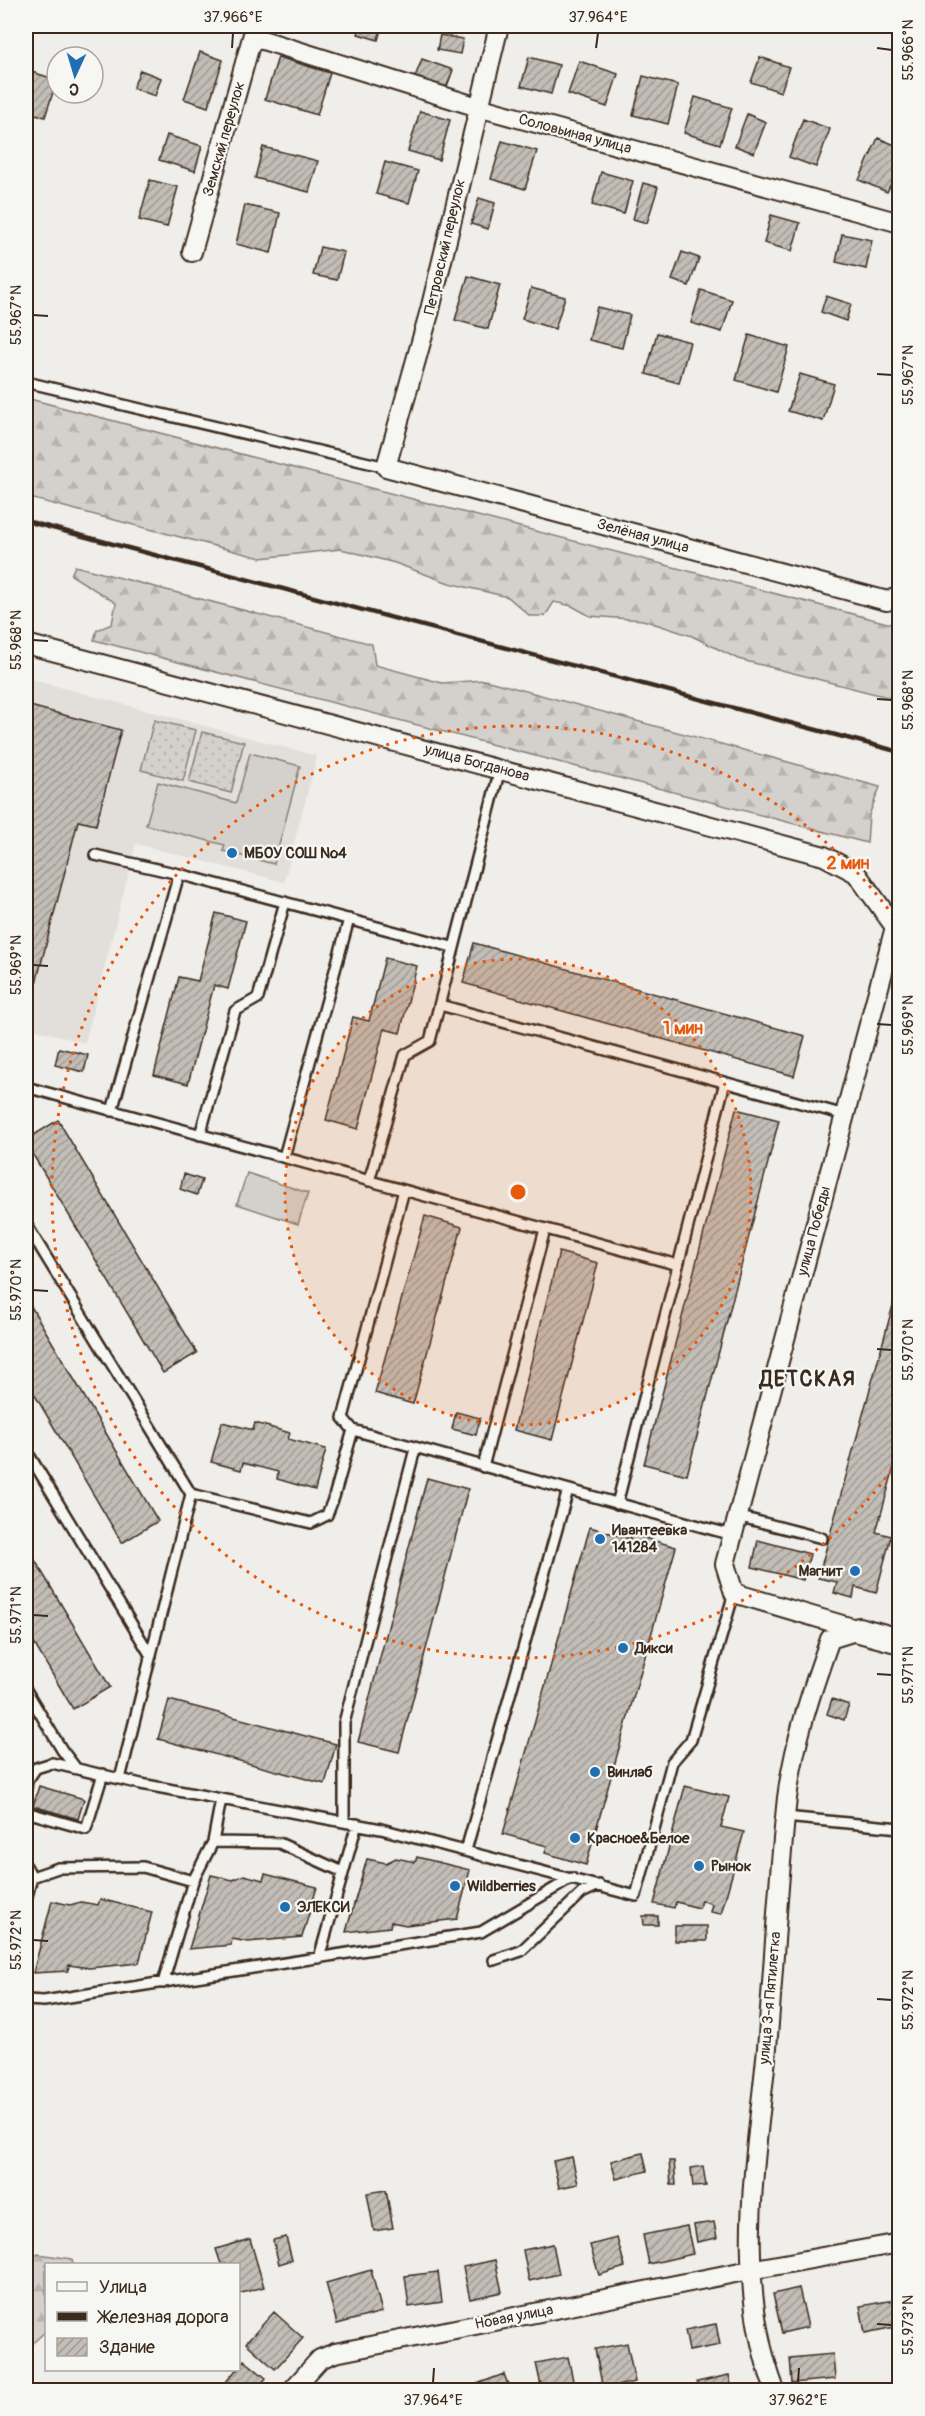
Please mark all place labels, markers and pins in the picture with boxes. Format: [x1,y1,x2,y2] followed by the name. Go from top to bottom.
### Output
[244,844,347,863] place label: МБОУ СОШ №4
[225,846,239,860] marker: МБОУ СОШ №4
[508,1182,528,1202] centre of rings
[612,1521,687,1557] place label: Ивантеевка 141284
[593,1532,607,1546] marker: Ивантеевка 141284
[798,1562,843,1581] place label: Магнит
[848,1564,862,1578] marker: Магнит
[634,1639,673,1658] place label: Дикси
[616,1641,630,1655] marker: Дикси
[607,1763,653,1782] place label: Винлаб
[588,1765,602,1779] marker: Винлаб
[587,1829,690,1848] place label: Красное&Белое
[568,1831,582,1845] marker: Красное&Белое
[711,1857,752,1876] place label: Рынок
[692,1859,706,1873] marker: Рынок
[467,1877,536,1896] place label: Wildberries
[448,1879,462,1893] marker: Wildberries
[297,1898,350,1917] place label: ЭЛЕКСИ
[278,1900,292,1914] marker: ЭЛЕКСИ

